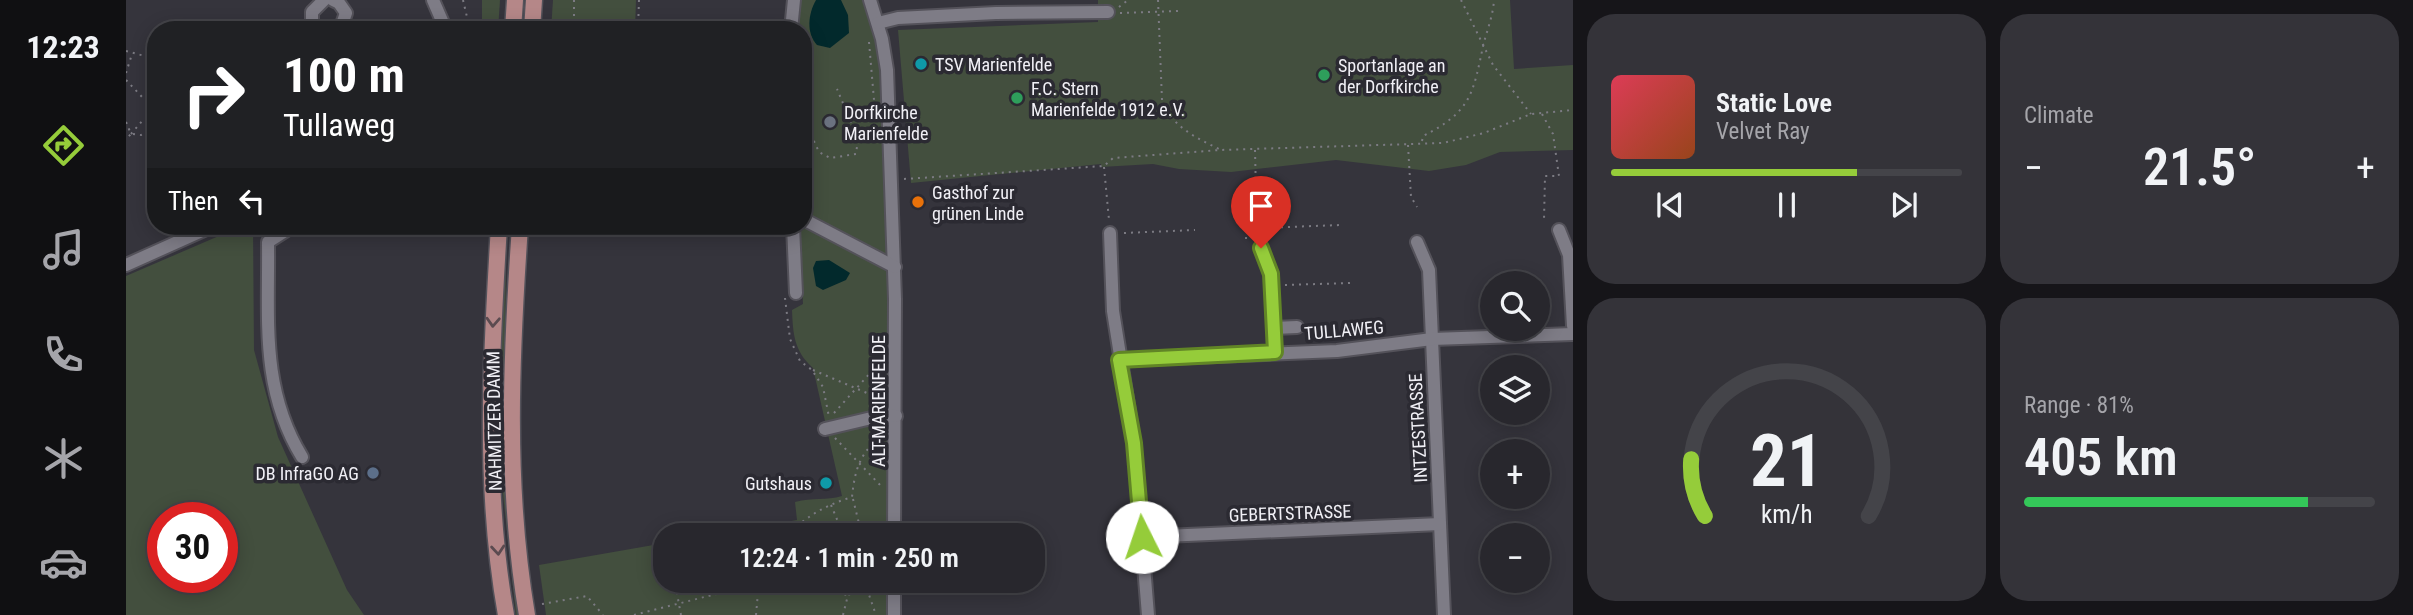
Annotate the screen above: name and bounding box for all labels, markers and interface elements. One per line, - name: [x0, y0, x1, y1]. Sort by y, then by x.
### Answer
- text: 12:23: [26, 28, 100, 66]
- text: 100 m: [283, 47, 405, 104]
- icon: right: [168, 49, 259, 140]
- place label: TSV Marienfelde: [935, 54, 1052, 75]
- place label: Sportanlage an der Dorfkirche: [1338, 55, 1445, 97]
- marker: TSV Marienfelde: [913, 56, 929, 72]
- marker: Sportanlage an der Dorfkirche: [1316, 67, 1332, 83]
- place label: F.C. Stern Marienfelde 1912 e.V.: [1031, 78, 1185, 120]
- text: Static Love: [1716, 88, 1832, 118]
- marker: F.C. Stern Marienfelde 1912 e.V.: [1009, 90, 1025, 106]
- place label: Dorfkirche Marienfelde: [844, 102, 928, 144]
- text: Climate: [2024, 102, 2094, 129]
- text: Tullaweg: [283, 106, 395, 144]
- marker: Dorfkirche Marienfelde: [822, 114, 838, 130]
- text: Velvet Ray: [1716, 118, 1810, 145]
- icon: directions: [39, 121, 88, 170]
- text: 21.5°: [2143, 137, 2256, 198]
- text: −: [2024, 146, 2043, 190]
- text: +: [2356, 146, 2375, 190]
- pin: [1231, 176, 1291, 248]
- icon: left: [233, 182, 271, 220]
- place label: Gasthof zur grünen Linde: [932, 182, 1024, 224]
- text: Then: [168, 186, 219, 216]
- icon: previous: [1651, 186, 1689, 224]
- icon: pause: [1768, 186, 1806, 224]
- icon: next: [1885, 186, 1923, 224]
- icon: arrive: [1242, 187, 1280, 225]
- marker: Gasthof zur grünen Linde: [910, 194, 926, 210]
- icon: music: [39, 225, 88, 274]
- map controls: [1480, 271, 1550, 593]
- button: search: [1480, 271, 1550, 341]
- street label: TULLAWEG: [1303, 316, 1385, 344]
- one-way arrow: [486, 317, 501, 328]
- icon: phone: [39, 330, 88, 379]
- street label: ALT-MARIENFELDE: [868, 335, 889, 467]
- street label: NAHMITZER DAMM: [482, 351, 506, 491]
- button: layers: [1480, 355, 1550, 425]
- street label: INTZESTRASSE: [1405, 373, 1431, 483]
- text: Range · 81%: [2024, 392, 2134, 419]
- text: 21: [1750, 418, 1823, 504]
- text: 405 km: [2024, 427, 2178, 488]
- icon: climate: [39, 434, 88, 483]
- button: +: [1480, 439, 1550, 509]
- place label: DB InfraGO AG: [256, 463, 359, 484]
- marker: DB InfraGO AG: [365, 465, 381, 481]
- place label: Gutshaus: [745, 473, 812, 494]
- marker: Gutshaus: [818, 475, 834, 491]
- text: km/h: [1761, 499, 1812, 528]
- position arrow: [1105, 500, 1179, 574]
- street label: GEBERTSTRASSE: [1228, 500, 1352, 526]
- speed limit sign: 30: [147, 502, 238, 593]
- button: −: [1480, 523, 1550, 593]
- icon: car: [39, 538, 88, 587]
- text: 12:24 · 1 min · 250 m: [739, 543, 959, 573]
- one-way arrow: [490, 544, 505, 555]

